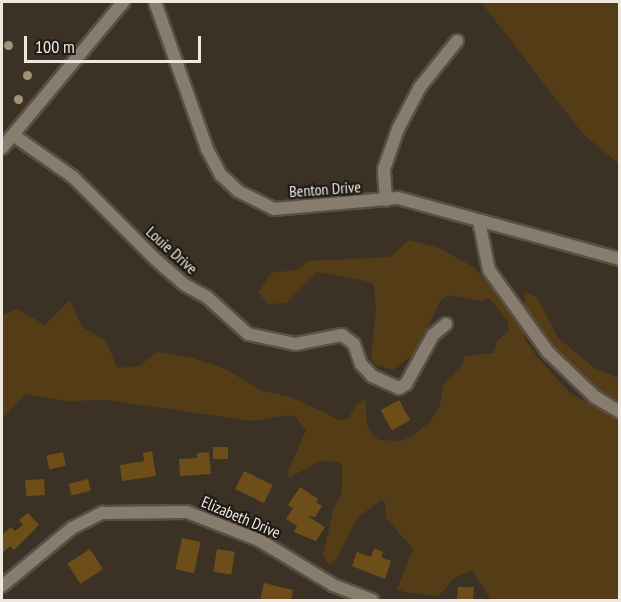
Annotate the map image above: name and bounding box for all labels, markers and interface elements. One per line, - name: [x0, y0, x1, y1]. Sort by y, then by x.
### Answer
- scale bar: [27, 24, 204, 62]
- text: 100 m: [35, 35, 75, 58]
- street label: Benton Drive: [288, 177, 362, 201]
- street label: Louie Drive: [142, 222, 202, 278]
- street label: Elizabeth Drive: [199, 492, 283, 542]

